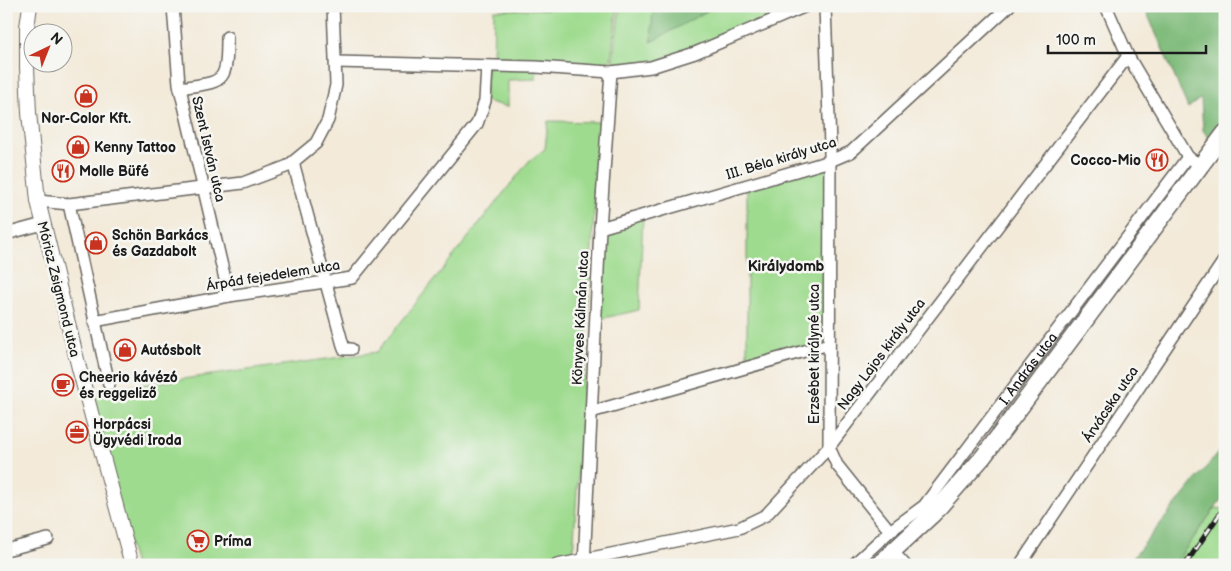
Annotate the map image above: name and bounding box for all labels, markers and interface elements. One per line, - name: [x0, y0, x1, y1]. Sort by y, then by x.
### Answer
- north arrow: [22, 22, 72, 72]
- scale bar: [1048, 22, 1206, 54]
- text: N: [47, 29, 66, 49]
- text: 100 m: [1056, 31, 1096, 50]
- shop icon: Nor-Color Kft.: [74, 84, 98, 108]
- street label: Szent István utca: [188, 95, 229, 204]
- place label: Nor-Color Kft.: [41, 110, 131, 127]
- street label: III. Béla király utca: [724, 134, 838, 183]
- shop icon: Kenny Tattoo: [66, 135, 90, 159]
- place label: Kenny Tattoo: [94, 139, 176, 156]
- restaurant icon: Cocco-Mio: [1145, 148, 1169, 172]
- place label: Cocco-Mio: [1071, 152, 1141, 169]
- restaurant icon: Molle Büfé: [51, 159, 75, 183]
- place label: Molle Büfé: [79, 163, 149, 180]
- street label: Móricz Zsigmond utca: [33, 219, 84, 359]
- place label: Schön Barkács és Gazdabolt: [112, 227, 209, 260]
- shop icon: Schön Barkács és Gazdabolt: [84, 231, 108, 255]
- street label: Könyves Kálmán utca: [568, 250, 593, 386]
- street label: Árpád fejedelem utca: [205, 256, 341, 294]
- district label: Királydomb: [748, 257, 825, 276]
- street label: Erzsébet királyné utca: [806, 284, 823, 424]
- street label: Nagy Lajos király utca: [834, 295, 929, 414]
- street label: I. András utca: [996, 329, 1061, 408]
- shop icon: Autósbolt: [113, 338, 137, 362]
- place label: Autósbolt: [140, 342, 201, 359]
- street label: Árvácska utca: [1078, 362, 1142, 445]
- place label: Cheerio kávézó és reggeliző: [79, 369, 178, 402]
- cafe icon: Cheerio kávézó és reggeliző: [51, 373, 75, 397]
- place label: Horpácsi Ügyvédi Iroda: [93, 416, 182, 449]
- office icon: Horpácsi Ügyvédi Iroda: [65, 420, 89, 444]
- supermarket icon: Príma: [186, 529, 210, 553]
- place label: Príma: [214, 533, 252, 550]

